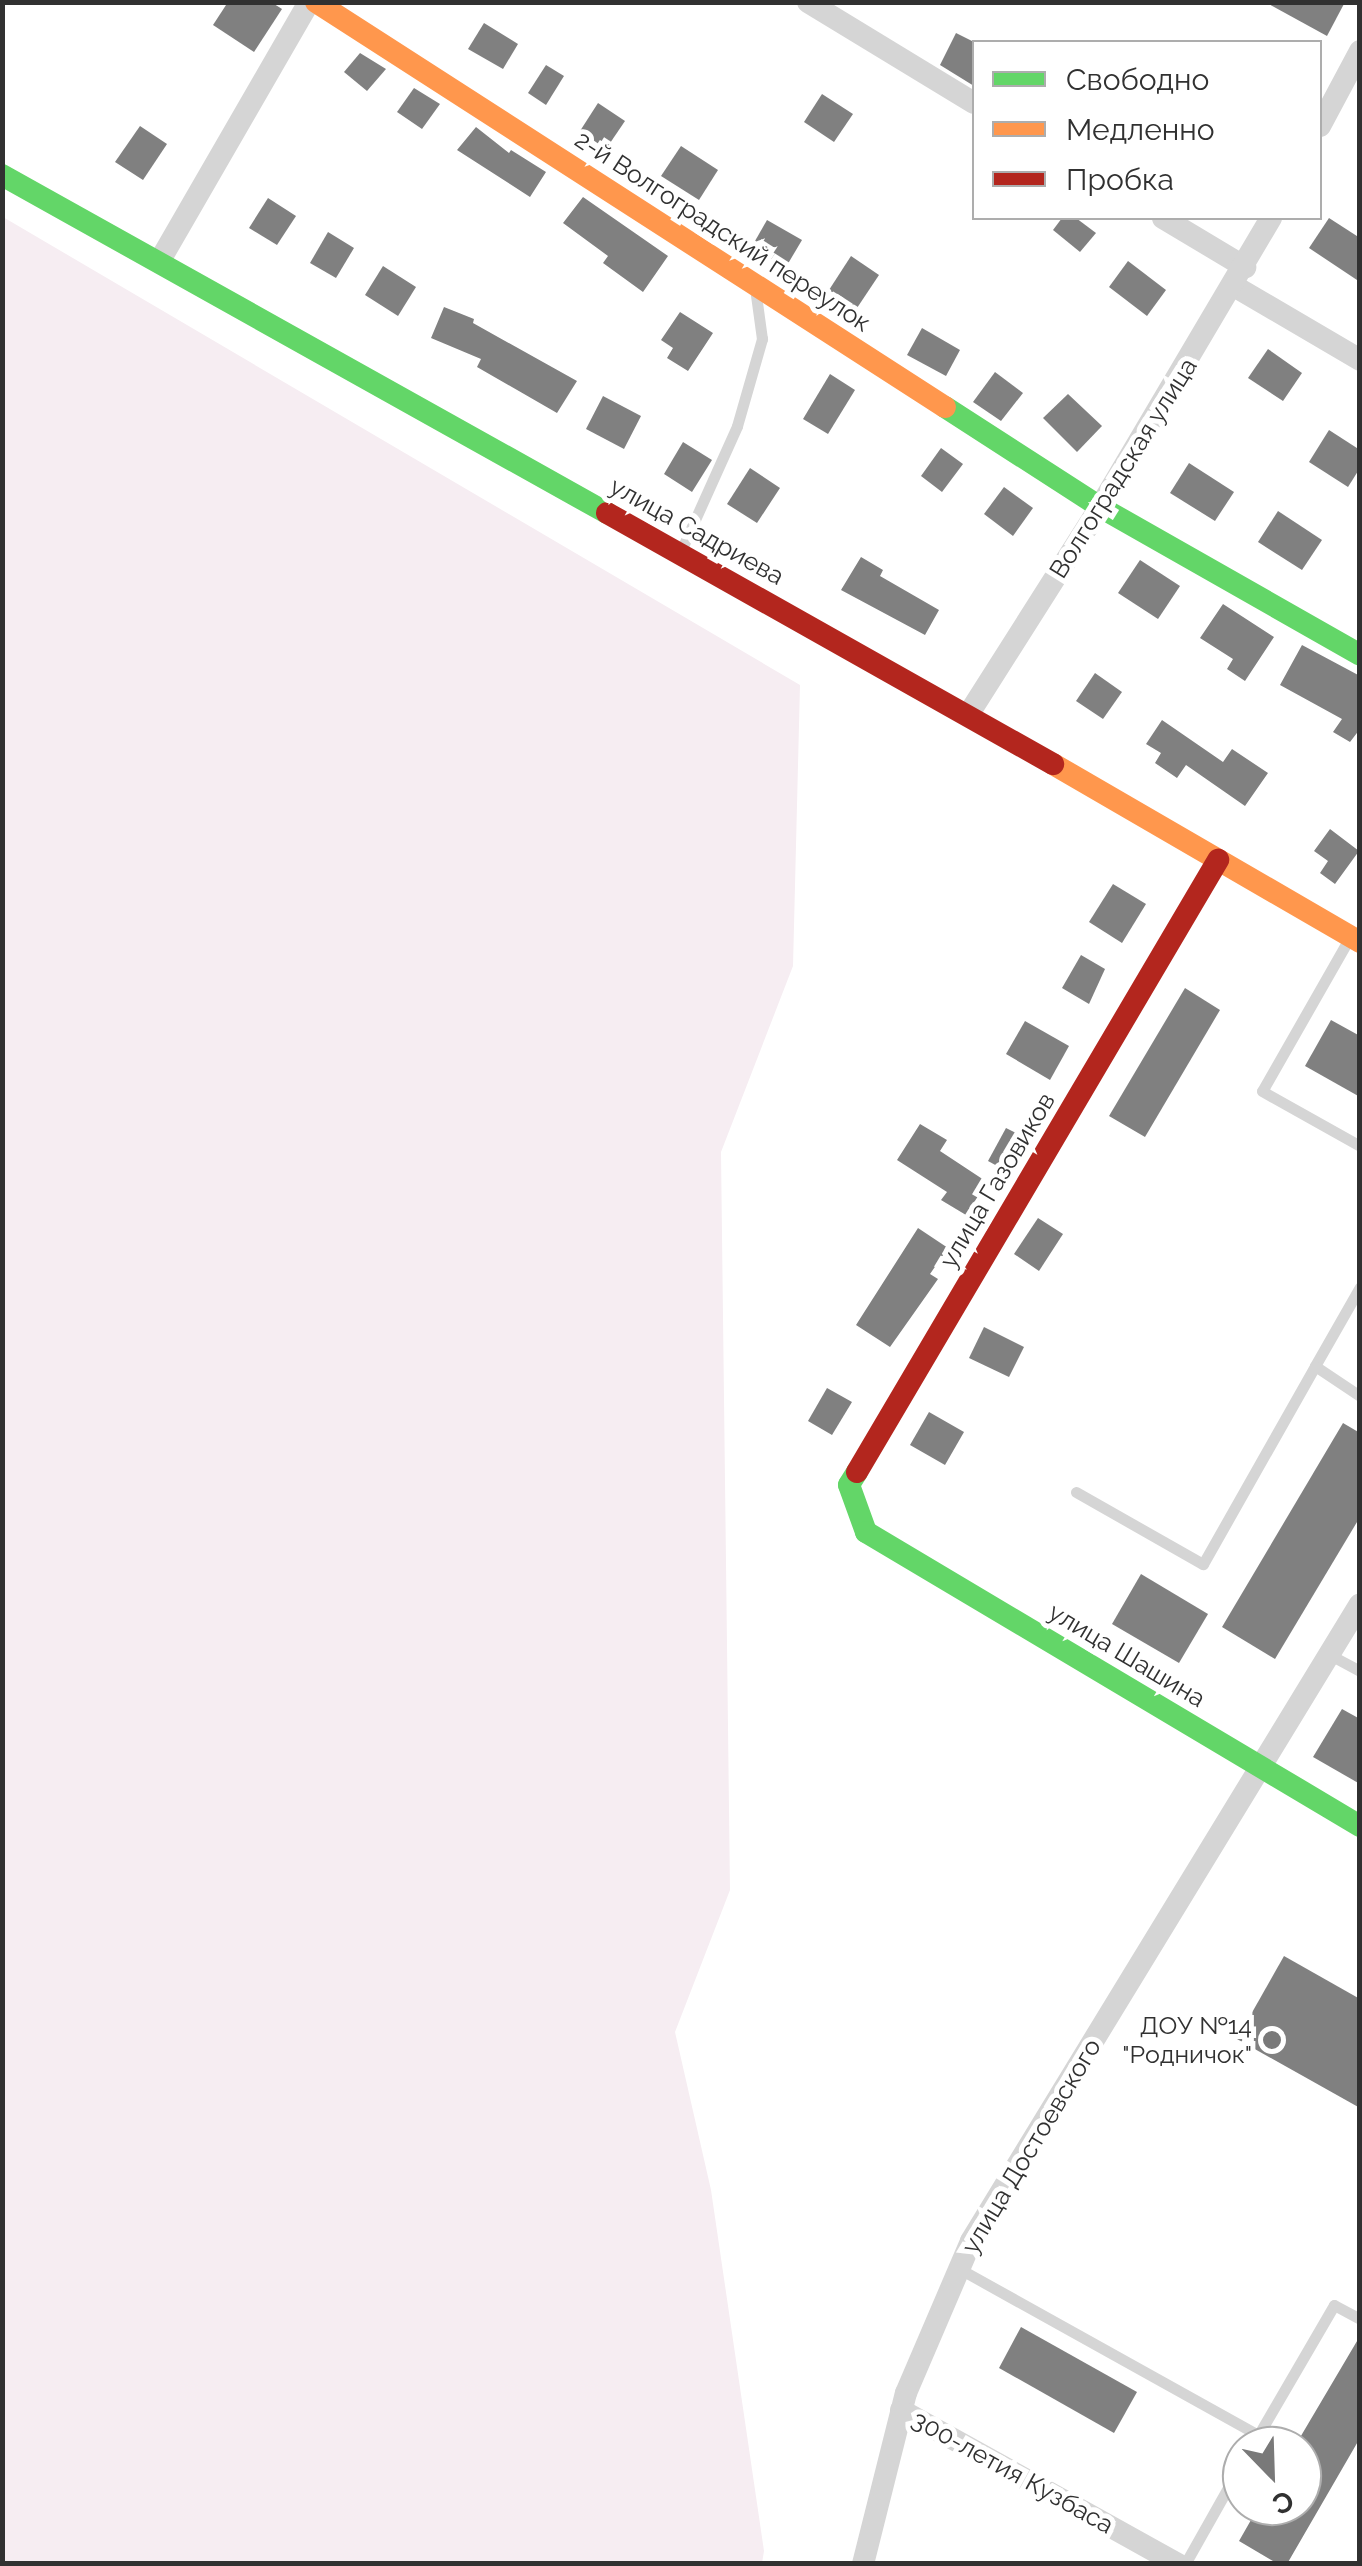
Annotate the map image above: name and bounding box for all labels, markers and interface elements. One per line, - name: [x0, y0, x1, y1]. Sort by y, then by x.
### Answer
- legend: [972, 40, 1322, 220]
- text: Свободно: [1066, 62, 1209, 97]
- text: Медленно: [1066, 112, 1215, 147]
- street label: 2-й Волгоградский переулок: [570, 124, 876, 338]
- text: Пробка: [1066, 162, 1174, 197]
- street label: Волгоградская улица: [1043, 352, 1203, 584]
- street label: улица Садриева: [605, 471, 789, 591]
- street label: улица Газовиков: [933, 1087, 1061, 1273]
- street label: улица Шашина: [1043, 1596, 1211, 1714]
- place label: ДОУ №14 "Родничок": [1122, 2011, 1252, 2070]
- marker: ДОУ №14 "Родничок": [1261, 2029, 1283, 2051]
- street label: улица Достоевского: [955, 2033, 1107, 2259]
- street label: 300-летия Кузбаса: [907, 2404, 1119, 2540]
- north arrow: [1222, 2426, 1322, 2526]
- text: С: [1268, 2483, 1298, 2521]

